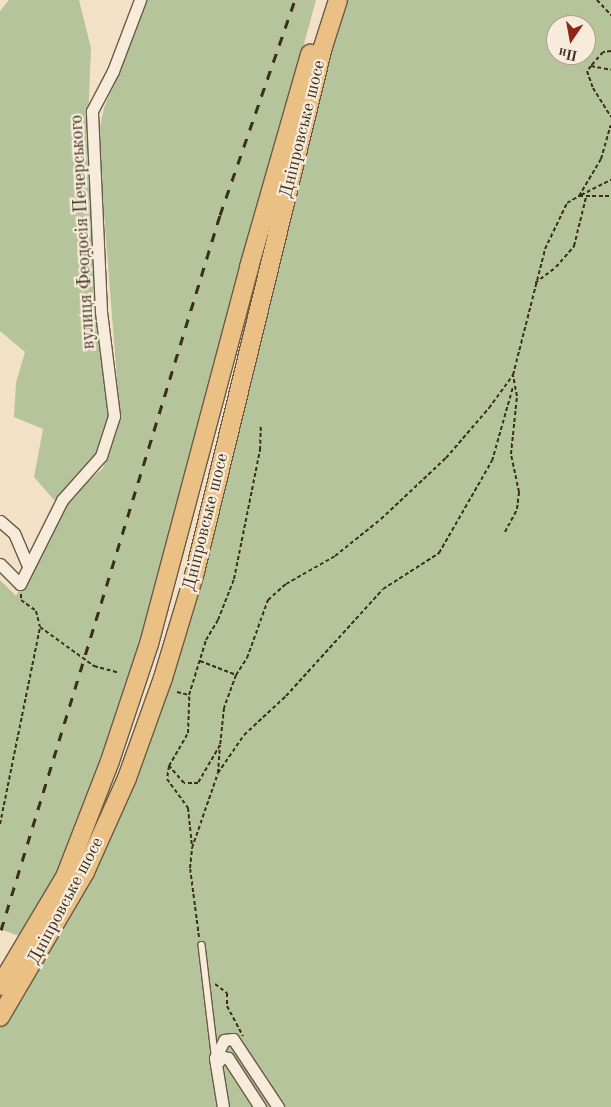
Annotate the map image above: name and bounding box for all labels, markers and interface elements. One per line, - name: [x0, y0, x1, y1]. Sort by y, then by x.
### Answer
- north arrow: [546, 15, 596, 65]
- text: Пн: [557, 45, 579, 63]
- street label: Дніпровське шосе: [275, 58, 331, 200]
- street label: вулиця Феодосія Печерського: [66, 114, 100, 350]
- street label: Дніпровське шосе: [178, 451, 234, 593]
- street label: Дніпровське шосе: [23, 834, 109, 968]

